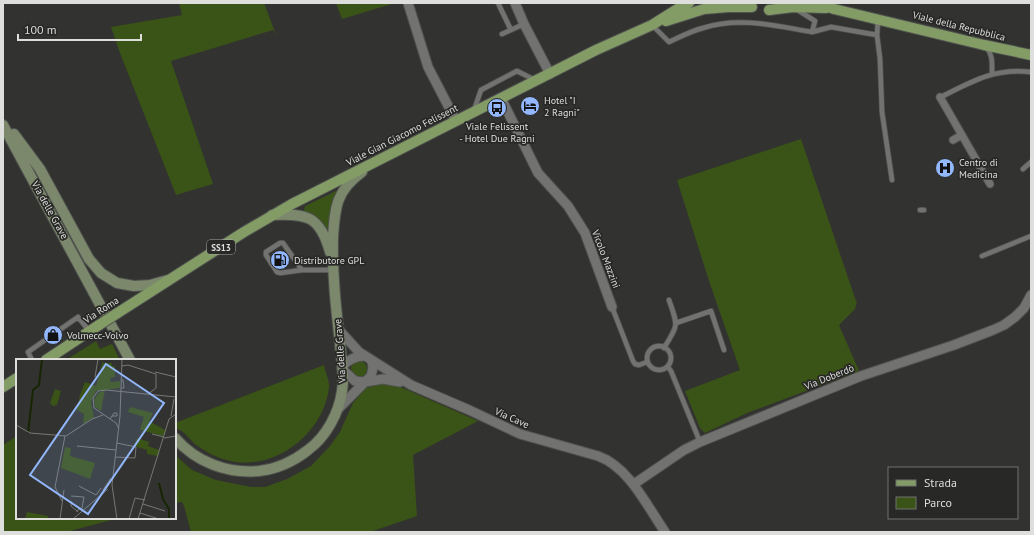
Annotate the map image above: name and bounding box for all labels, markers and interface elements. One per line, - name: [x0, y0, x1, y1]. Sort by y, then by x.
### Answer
- street label: Viale della Repubblica: [910, 8, 1007, 44]
- scale bar: [18, 16, 141, 42]
- text: 100 m: [24, 22, 57, 37]
- place label: Hotel "I 2 Ragni": [544, 94, 580, 119]
- hotel icon: Hotel "I 2 Ragni": [519, 95, 541, 117]
- bus stop icon: Viale Felissent - Hotel Due Ragni: [486, 97, 508, 119]
- street label: Viale Gian Giacomo Felissent: [343, 101, 461, 169]
- place label: Viale Felissent - Hotel Due Ragni: [459, 120, 535, 145]
- place label: Centro di Medicina: [959, 156, 998, 181]
- hospital icon: Centro di Medicina: [934, 157, 956, 179]
- street label: Via delle Grave: [28, 178, 71, 241]
- street label: Vicolo Mazzini: [589, 227, 623, 290]
- road number: SS13: [207, 240, 235, 254]
- fuel station icon: Distributore GPL: [269, 249, 291, 271]
- place label: Distributore GPL: [294, 254, 364, 267]
- street label: Via Roma: [80, 294, 121, 327]
- street label: Via delle Grave: [331, 318, 349, 385]
- shop icon: Volmecc-Volvo: [42, 324, 64, 346]
- place label: Volmecc-Volvo: [66, 329, 129, 342]
- inset map: [16, 359, 176, 519]
- street label: Via Doberdò: [801, 361, 856, 393]
- street label: Via Cave: [492, 404, 531, 431]
- legend: [888, 467, 1018, 519]
- text: Strada: [924, 475, 957, 490]
- text: Parco: [924, 495, 952, 510]

